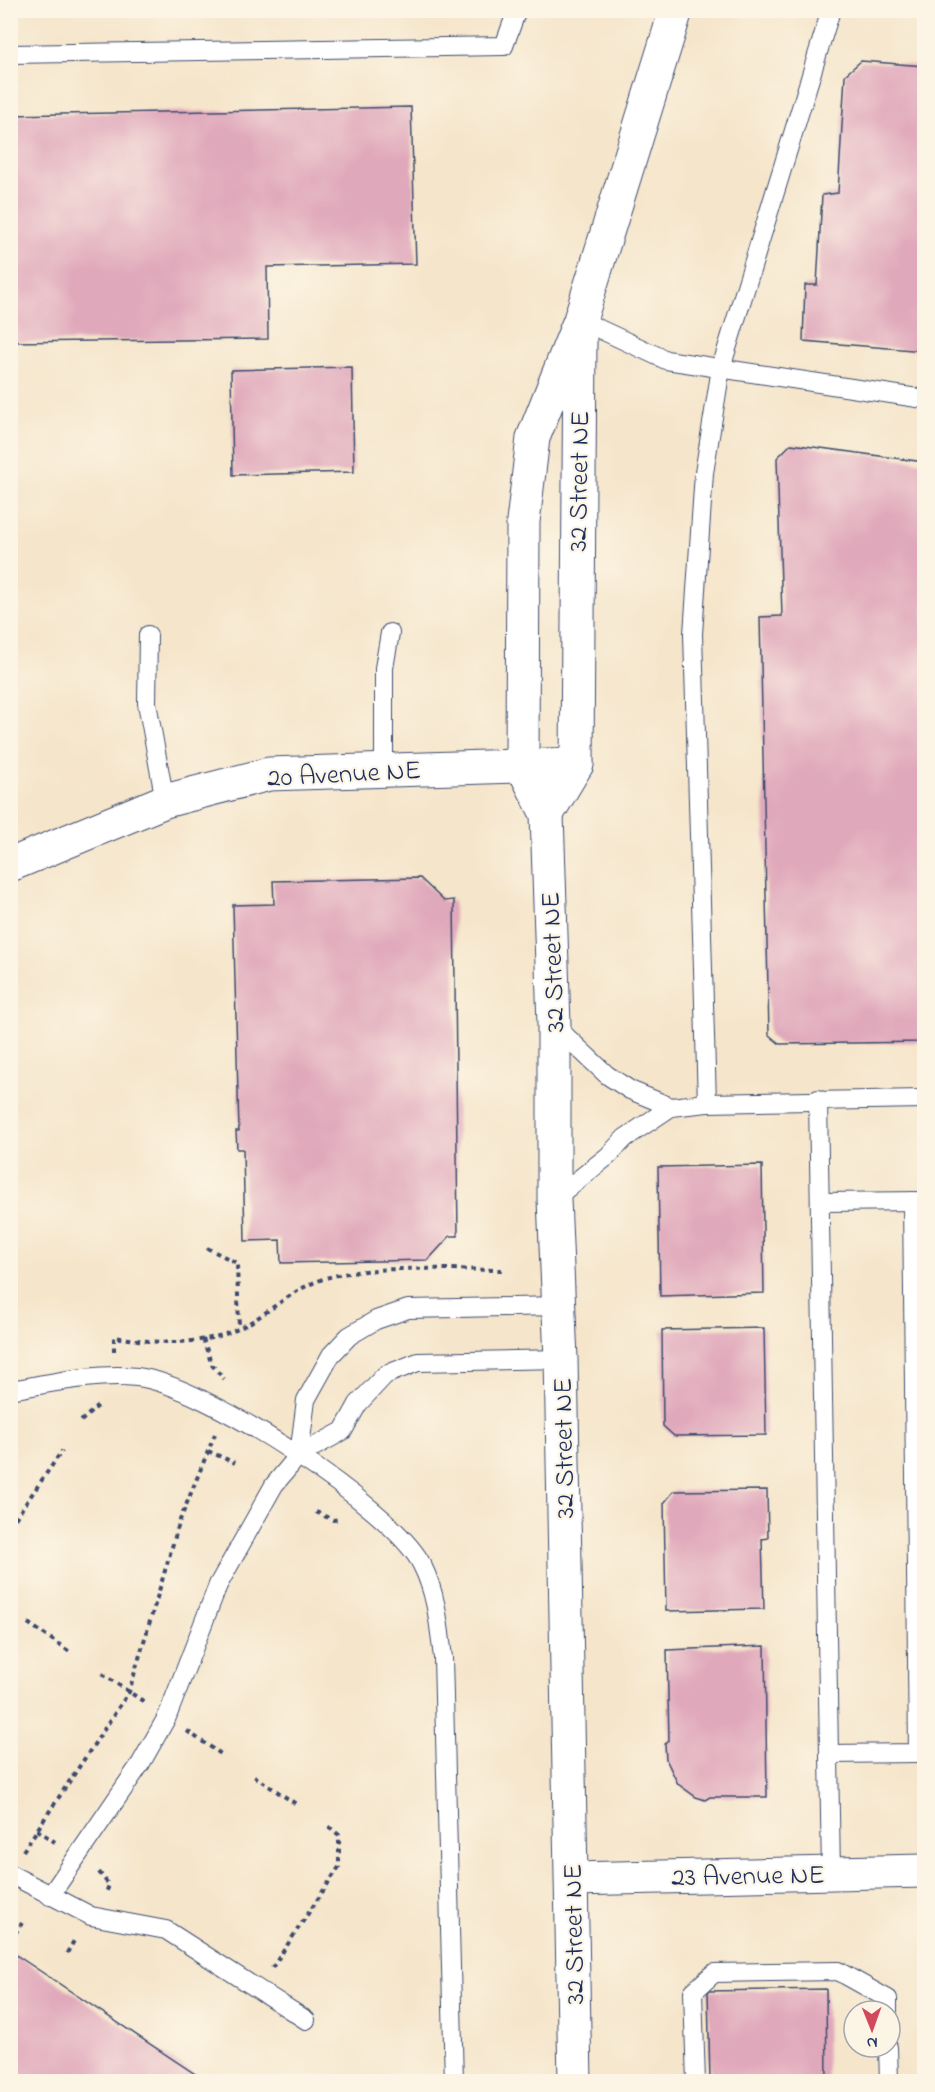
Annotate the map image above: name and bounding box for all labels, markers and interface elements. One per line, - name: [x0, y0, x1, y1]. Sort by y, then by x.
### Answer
- street label: 32 Street NE: [560, 410, 601, 552]
- street label: 20 Avenue NE: [266, 752, 422, 799]
- street label: 32 Street NE: [533, 891, 576, 1033]
- street label: 32 Street NE: [545, 1377, 586, 1519]
- street label: 23 Avenue NE: [671, 1857, 825, 1898]
- street label: 32 Street NE: [555, 1863, 596, 2005]
- north arrow: [842, 1999, 902, 2059]
- text: N: [866, 2030, 878, 2054]

